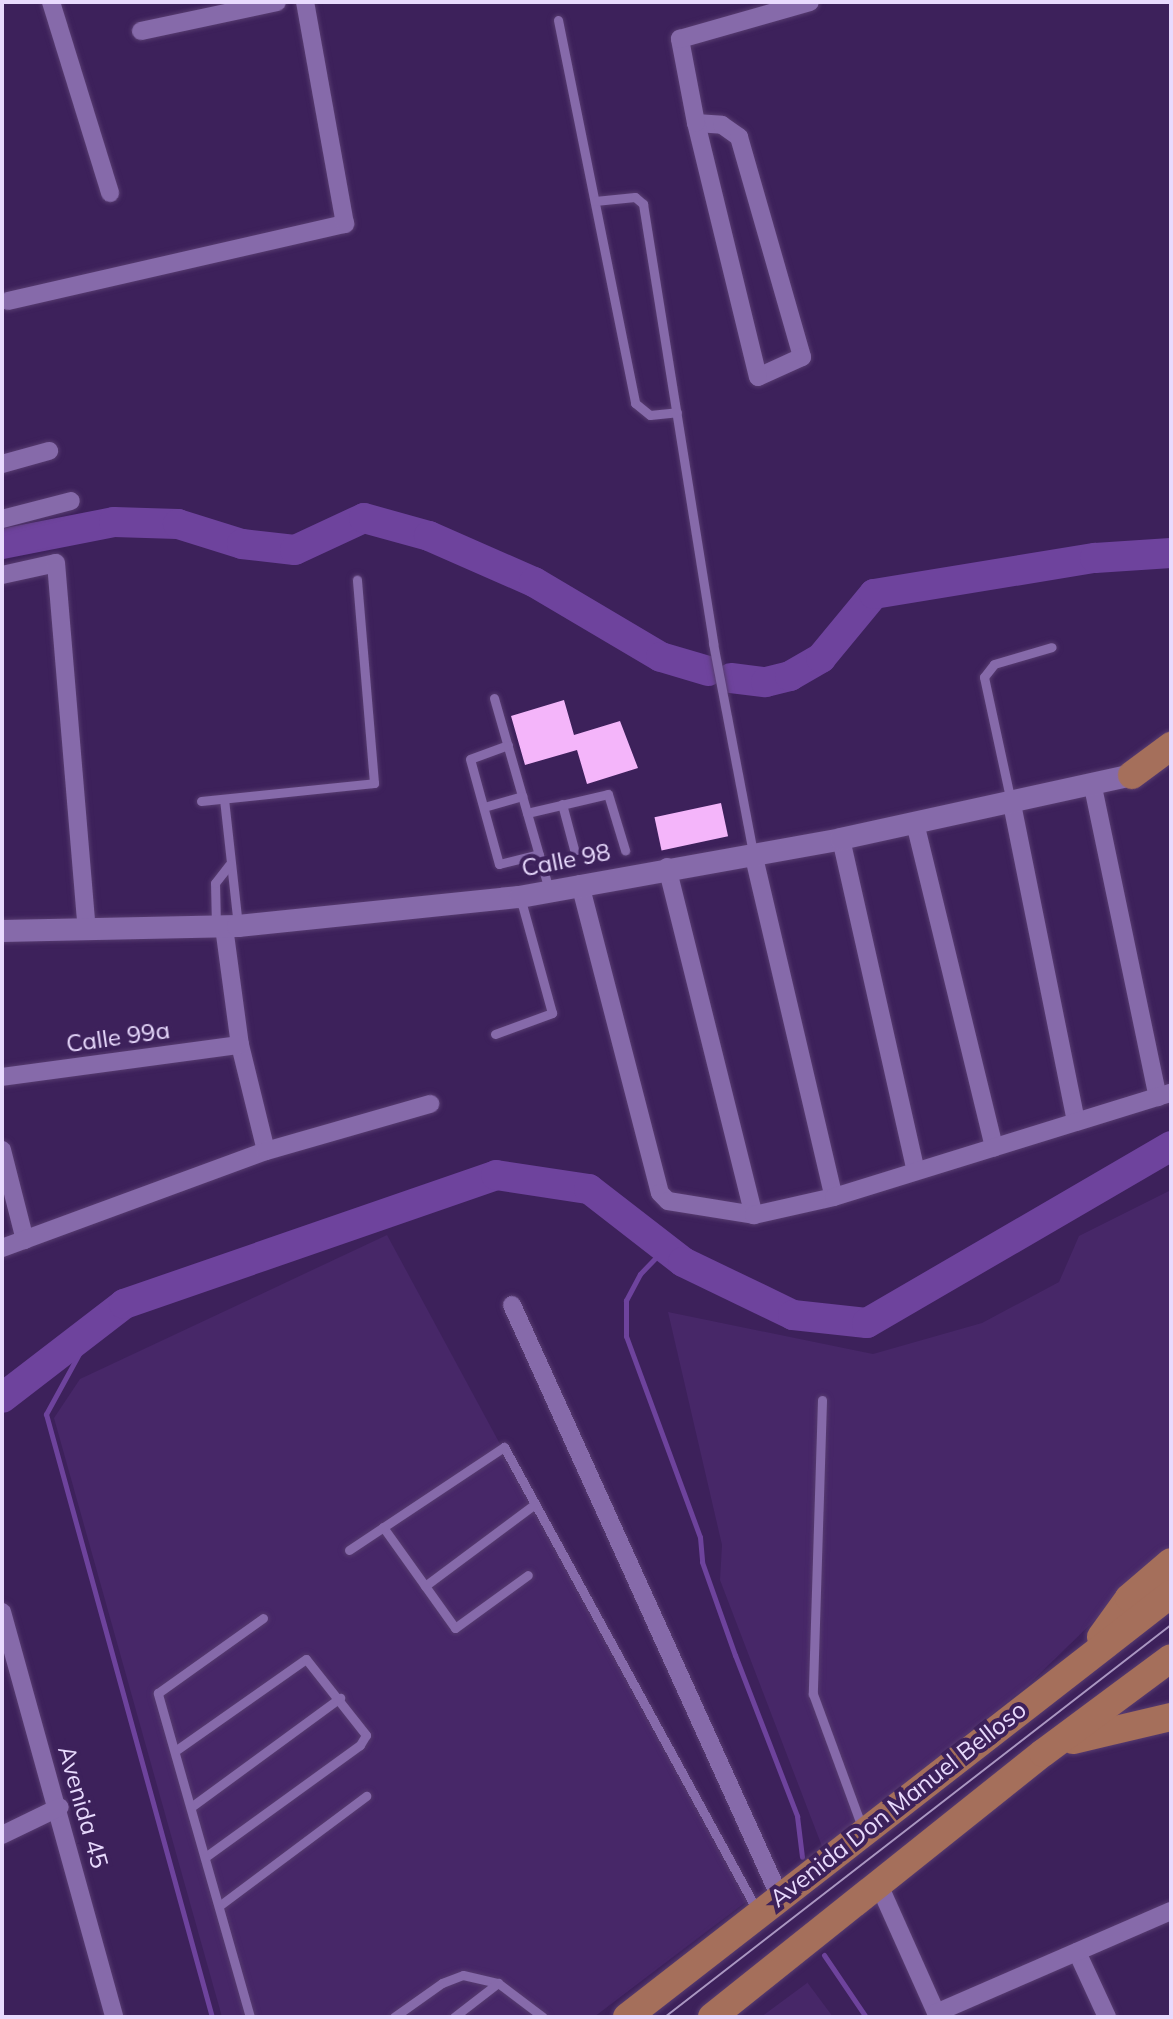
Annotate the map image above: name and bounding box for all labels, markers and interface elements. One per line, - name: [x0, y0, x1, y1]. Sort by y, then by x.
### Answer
- street label: Calle 98: [519, 837, 613, 883]
- street label: Calle 99a: [64, 1015, 172, 1059]
- street label: Avenida Don Manuel Belloso: [764, 1695, 1032, 1913]
- street label: Avenida 45: [52, 1742, 114, 1872]

